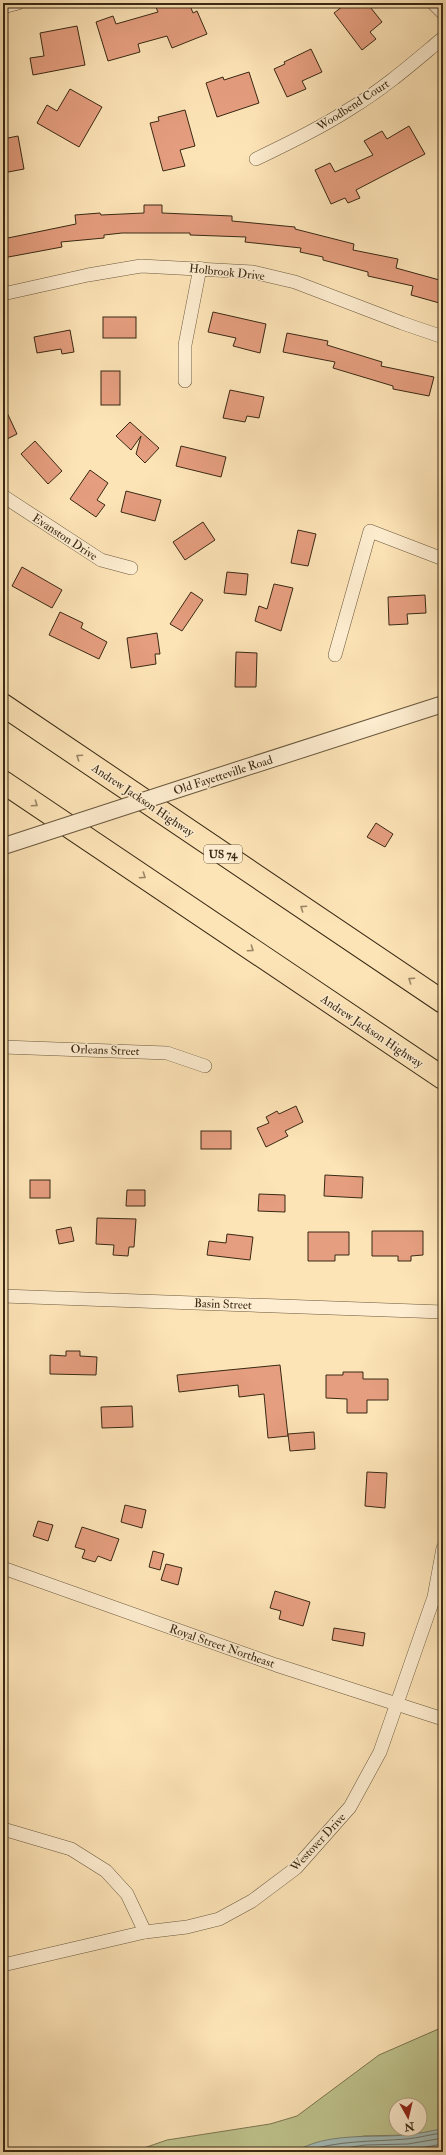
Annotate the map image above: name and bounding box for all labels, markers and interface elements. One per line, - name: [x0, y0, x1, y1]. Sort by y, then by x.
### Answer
- street label: Woodbend Court: [313, 76, 392, 135]
- street label: Holbrook Drive: [188, 261, 266, 284]
- street label: Evanston Drive: [29, 511, 100, 564]
- street label: Old Fayetteville Road: [172, 752, 275, 799]
- one-way arrow: [76, 754, 83, 762]
- street label: Andrew Jackson Highway: [88, 760, 197, 841]
- one-way arrow: [31, 799, 38, 806]
- road number: US 74: [204, 845, 242, 863]
- one-way arrow: [139, 871, 146, 879]
- one-way arrow: [300, 905, 307, 913]
- one-way arrow: [247, 944, 254, 952]
- one-way arrow: [408, 978, 415, 985]
- street label: Andrew Jackson Highway: [317, 991, 426, 1072]
- street label: Orleans Street: [70, 1042, 140, 1059]
- street label: Basin Street: [194, 1296, 252, 1313]
- street label: Royal Street Northeast: [167, 1621, 277, 1672]
- street label: Westover Drive: [287, 1810, 349, 1875]
- north arrow: [388, 2097, 428, 2137]
- text: N: [402, 2119, 416, 2134]

